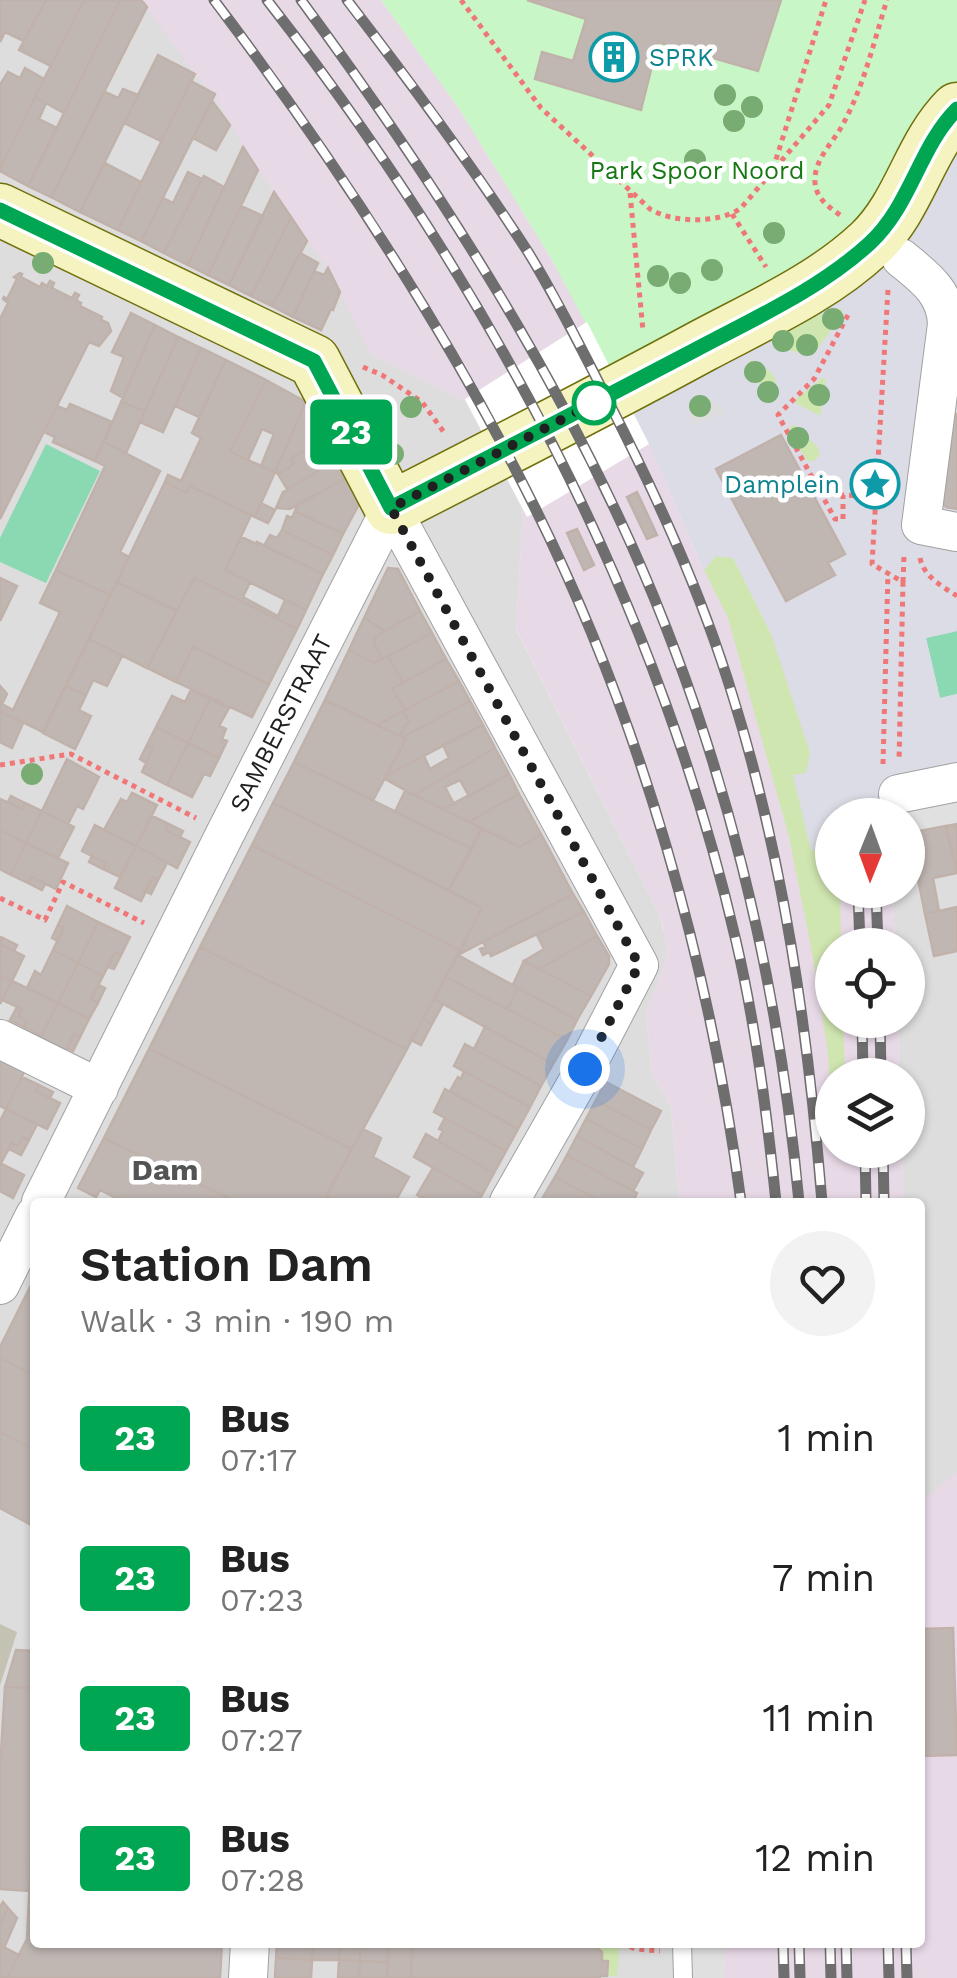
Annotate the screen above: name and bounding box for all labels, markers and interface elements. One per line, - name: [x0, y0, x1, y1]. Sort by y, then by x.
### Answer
- building icon: SPRK: [588, 31, 640, 83]
- place label: SPRK: [649, 43, 713, 72]
- park label: Park Spoor Noord: [589, 156, 805, 185]
- unlabelled marker: [573, 382, 615, 424]
- line badge: 23: [306, 400, 396, 464]
- text: 23: [330, 411, 372, 453]
- place icon: Damplein: [849, 458, 901, 510]
- place label: Damplein: [724, 470, 840, 499]
- street label: SAMBERSTRAAT: [224, 629, 338, 817]
- north arrow: [815, 798, 925, 908]
- map controls: [815, 798, 925, 1168]
- button: locate: [815, 928, 925, 1038]
- your location: [560, 1044, 610, 1094]
- button: layers: [815, 1058, 925, 1168]
- district label: Dam: [132, 1152, 198, 1187]
- button: heart: [770, 1231, 875, 1336]
- text: Station Dam: [80, 1236, 373, 1293]
- text: Walk · 3 min · 190 m: [80, 1302, 394, 1340]
- text: Bus: [220, 1397, 290, 1441]
- text: 1 min: [777, 1416, 875, 1460]
- text: 23: [114, 1417, 156, 1459]
- text: 07:17: [220, 1441, 297, 1479]
- text: Bus: [220, 1537, 290, 1581]
- text: 7 min: [772, 1556, 875, 1600]
- text: 23: [114, 1557, 156, 1599]
- text: 07:23: [220, 1581, 304, 1619]
- text: Bus: [220, 1677, 290, 1721]
- text: 11 min: [763, 1696, 875, 1740]
- text: 23: [114, 1697, 156, 1739]
- text: 07:27: [220, 1721, 303, 1759]
- text: Bus: [220, 1817, 290, 1861]
- text: 12 min: [755, 1836, 875, 1880]
- text: 23: [114, 1837, 156, 1879]
- text: 07:28: [220, 1861, 305, 1899]

